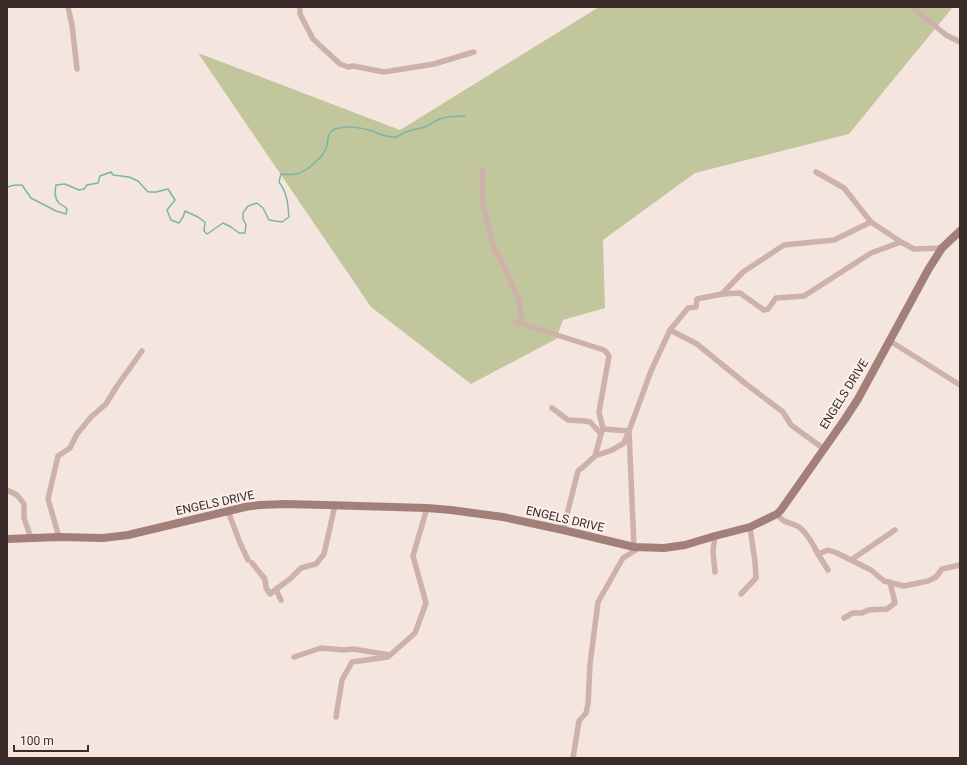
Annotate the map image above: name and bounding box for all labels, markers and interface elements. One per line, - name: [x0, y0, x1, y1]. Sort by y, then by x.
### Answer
- street label: ENGELS DRIVE: [817, 356, 871, 432]
- street label: ENGELS DRIVE: [174, 488, 256, 518]
- street label: ENGELS DRIVE: [524, 503, 606, 535]
- scale bar: [14, 727, 88, 753]
- text: 100 m: [20, 734, 54, 748]

